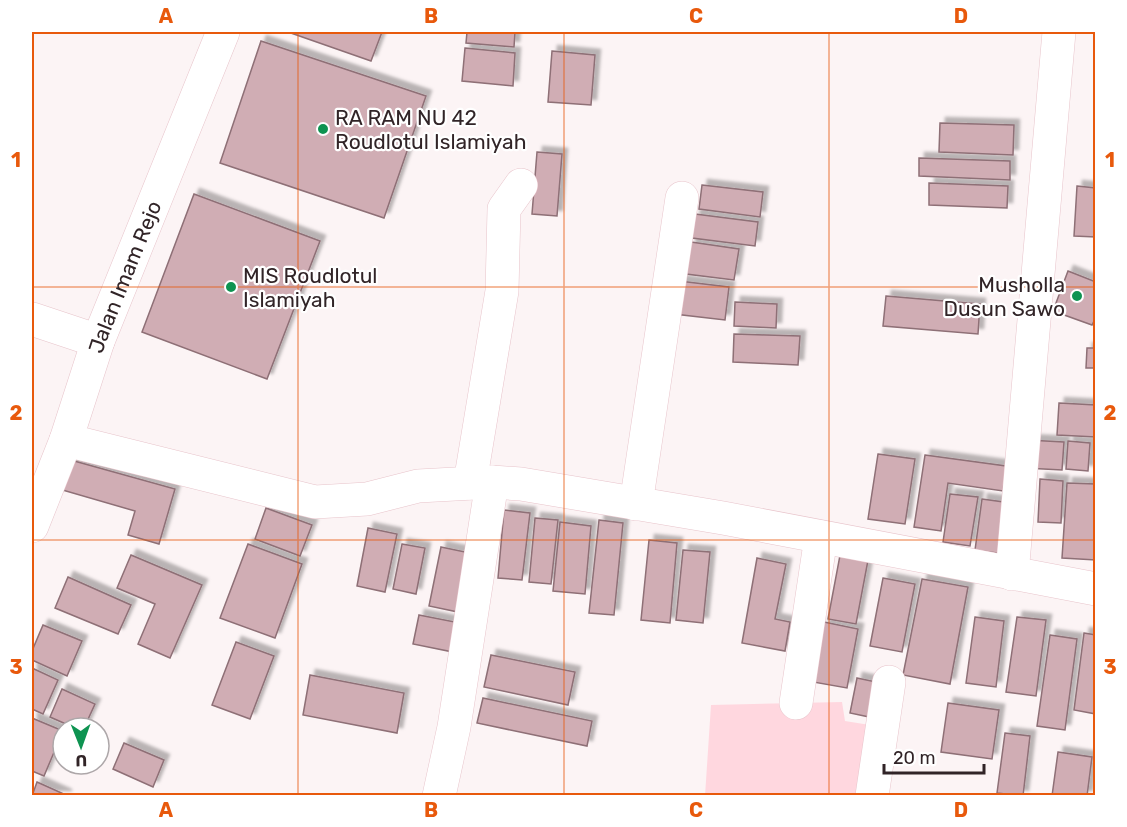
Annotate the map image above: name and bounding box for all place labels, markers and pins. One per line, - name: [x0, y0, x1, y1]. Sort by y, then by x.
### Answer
- place label: RA RAM NU 42 Roudlotul Islamiyah: [335, 105, 526, 154]
- marker: RA RAM NU 42 Roudlotul Islamiyah: [316, 122, 330, 136]
- place label: MIS Roudlotul Islamiyah: [243, 263, 377, 312]
- place label: Musholla Dusun Sawo: [943, 272, 1065, 321]
- marker: MIS Roudlotul Islamiyah: [224, 280, 238, 294]
- marker: Musholla Dusun Sawo: [1070, 289, 1084, 303]

